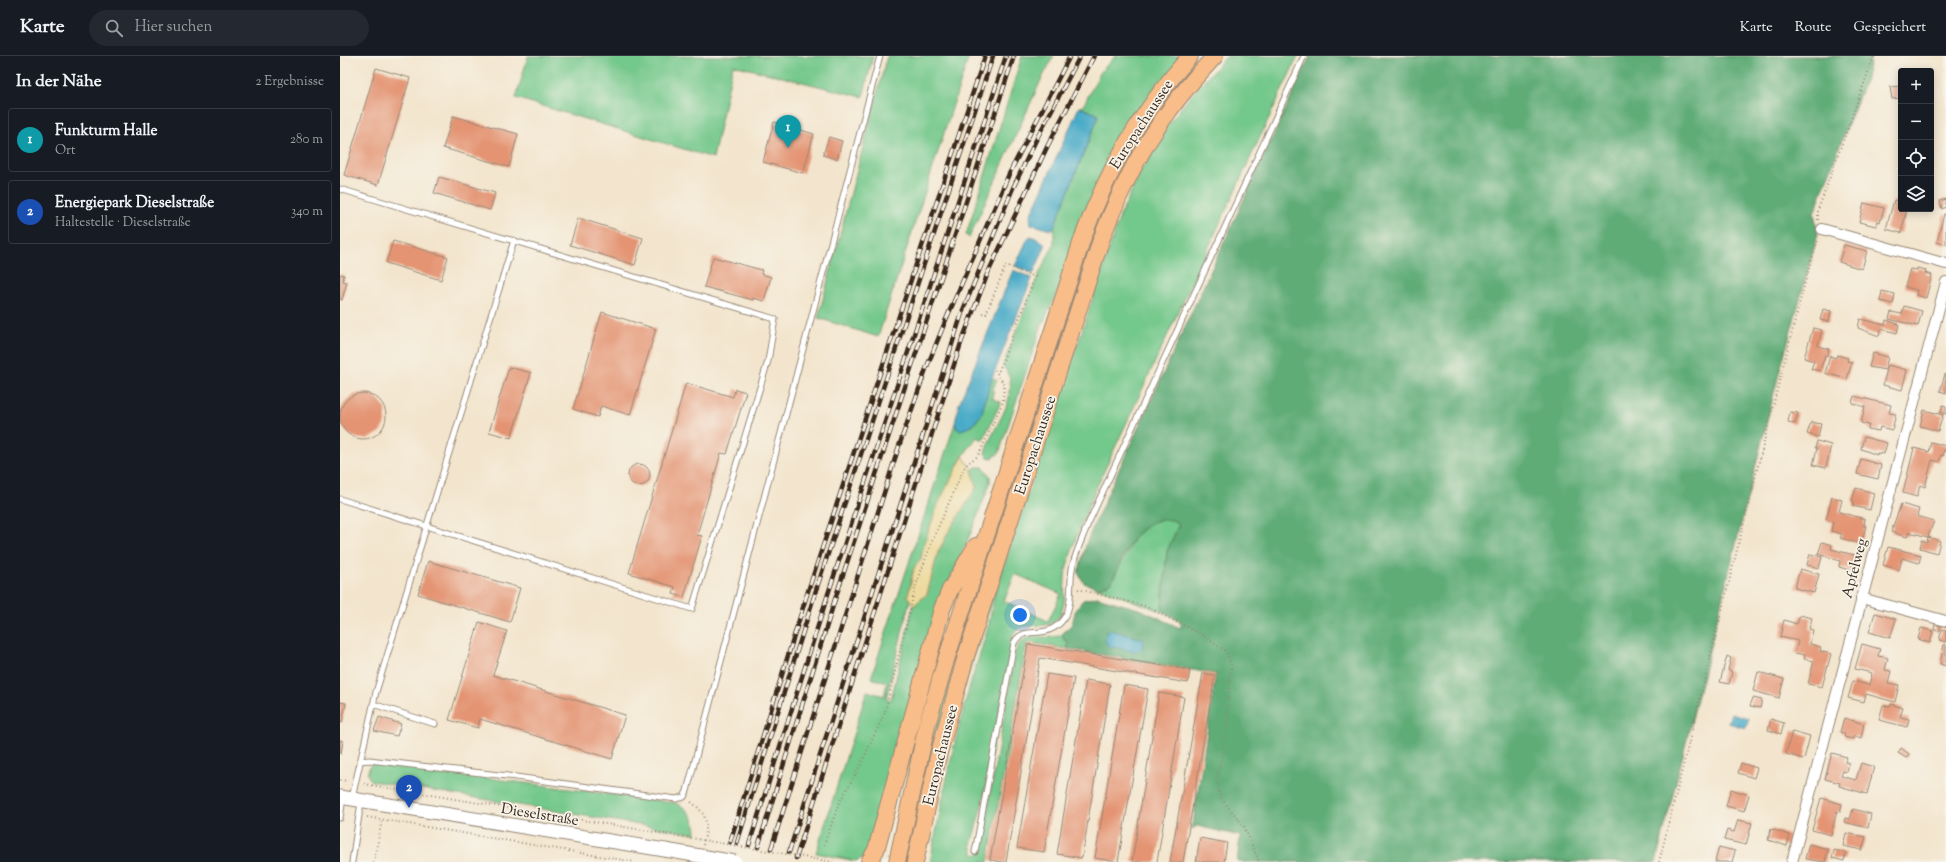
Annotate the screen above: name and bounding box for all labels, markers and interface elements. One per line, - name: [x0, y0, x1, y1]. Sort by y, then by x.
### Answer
- search box: [89, 10, 369, 46]
- text: Karte: [20, 14, 65, 41]
- icon: search: [103, 17, 125, 39]
- text: Hier suchen: [135, 17, 212, 38]
- text: Karte: [1740, 18, 1773, 38]
- text: Route: [1795, 18, 1831, 38]
- text: Gespeichert: [1853, 18, 1926, 38]
- map controls: [1898, 68, 1934, 212]
- button: +: [1898, 68, 1934, 104]
- text: In der Nähe: [16, 70, 102, 94]
- text: 2 Ergebnisse: [255, 73, 324, 91]
- street label: Europachaussee: [1105, 76, 1179, 174]
- button: −: [1898, 104, 1934, 140]
- pin: 1: [775, 115, 801, 148]
- text: Funkturm Halle: [55, 121, 158, 142]
- text: 1: [28, 131, 32, 149]
- text: 280 m: [290, 131, 323, 149]
- button: locate: [1898, 140, 1934, 176]
- text: Ort: [55, 142, 75, 160]
- button: layers: [1898, 176, 1934, 212]
- text: Energiepark Dieselstraße: [55, 193, 214, 214]
- text: 2: [27, 203, 33, 221]
- text: 340 m: [291, 203, 323, 221]
- text: Haltestelle · Dieselstraße: [55, 214, 191, 232]
- street label: Europachaussee: [1011, 393, 1062, 498]
- street label: Apfelweg: [1837, 536, 1874, 601]
- your location: [1010, 605, 1030, 625]
- street label: Europachaussee: [919, 703, 964, 808]
- pin: 2: [396, 775, 422, 808]
- street label: Dieselstraße: [499, 799, 580, 832]

